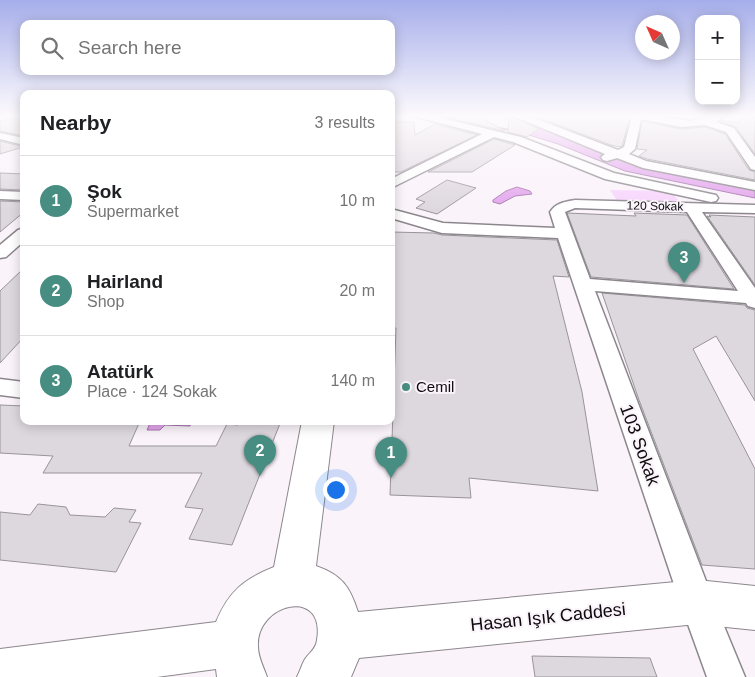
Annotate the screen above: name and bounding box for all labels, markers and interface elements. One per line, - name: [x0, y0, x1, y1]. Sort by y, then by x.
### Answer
- north arrow: [635, 15, 680, 60]
- map controls: [695, 15, 740, 105]
- button: +: [695, 15, 740, 60]
- search box: [20, 20, 395, 75]
- icon: search: [38, 34, 66, 62]
- text: Search here: [78, 37, 182, 58]
- button: −: [695, 60, 740, 105]
- text: Nearby: [40, 111, 111, 134]
- text: 3 results: [315, 114, 375, 131]
- text: Şok: [87, 181, 122, 202]
- text: 1: [52, 192, 60, 209]
- text: 10 m: [339, 192, 375, 209]
- street label: 120 Sokak: [627, 199, 684, 214]
- text: Supermarket: [87, 203, 179, 220]
- pin: 3: [668, 242, 700, 283]
- text: Hairland: [87, 271, 163, 292]
- text: 2: [52, 282, 60, 299]
- text: 20 m: [339, 282, 375, 299]
- text: Shop: [87, 293, 124, 310]
- text: Atatürk: [87, 361, 154, 382]
- text: 3: [52, 372, 60, 389]
- text: 140 m: [331, 372, 375, 389]
- place label: Cemil: [416, 378, 454, 395]
- marker: Cemil: [400, 381, 412, 393]
- text: Place · 124 Sokak: [87, 383, 217, 400]
- street label: 103 Sokak: [616, 402, 664, 489]
- pin: 2: [244, 435, 276, 476]
- pin: 1: [375, 437, 407, 478]
- your location: [323, 477, 349, 503]
- street label: Hasan Işık Caddesi: [469, 599, 627, 635]

